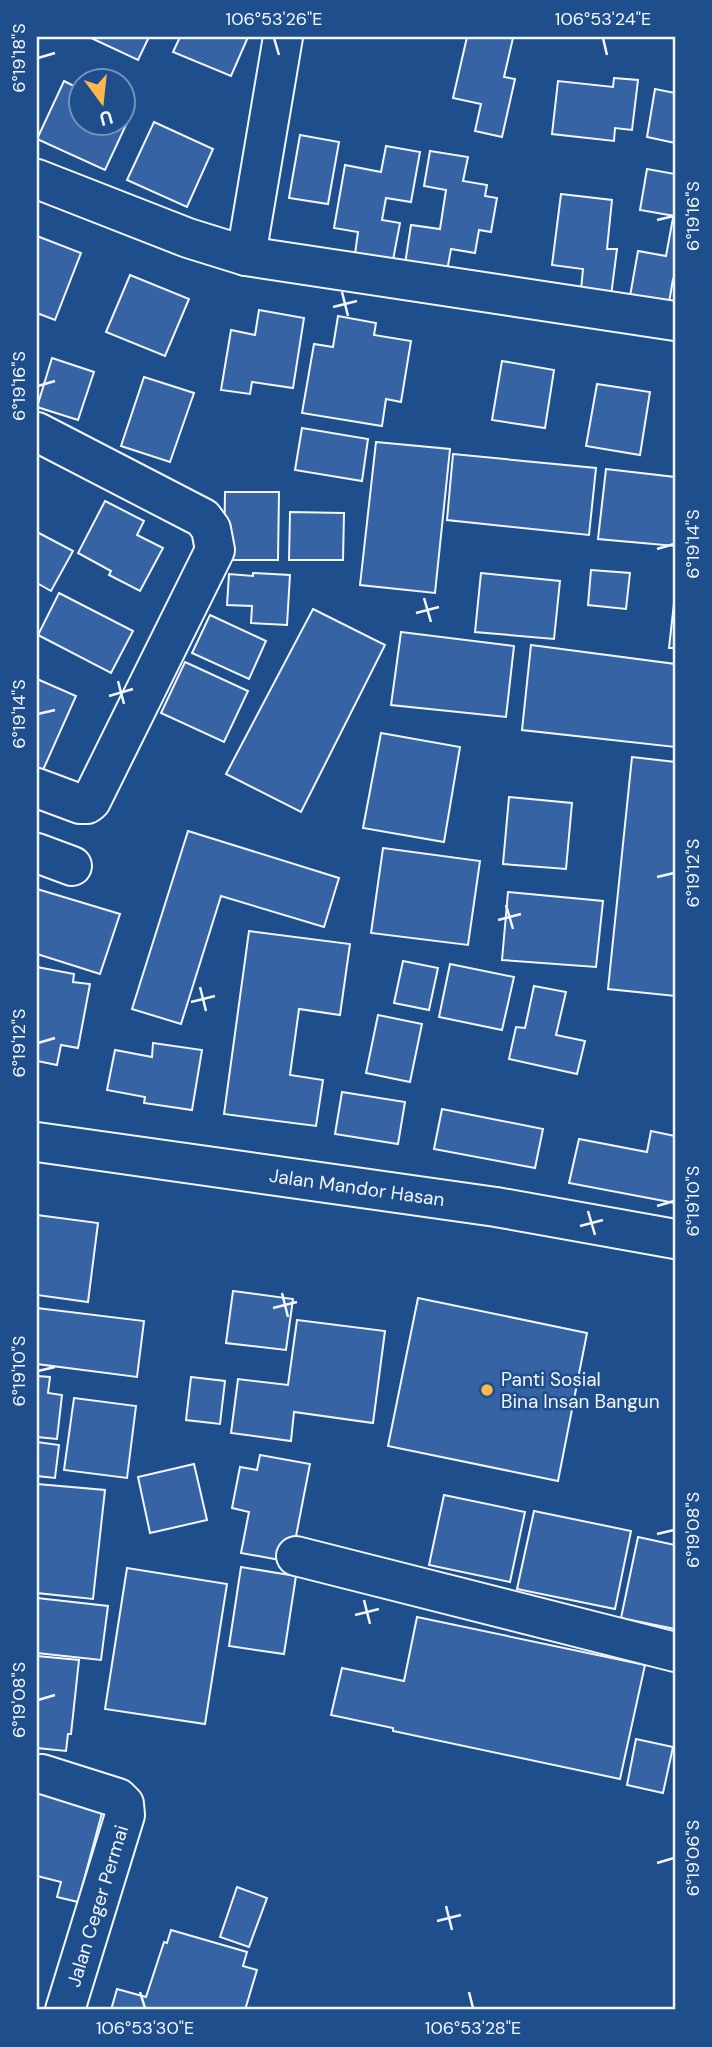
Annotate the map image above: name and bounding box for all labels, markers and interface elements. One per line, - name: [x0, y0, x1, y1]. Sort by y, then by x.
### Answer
- text: 106°53'26"E: [226, 7, 322, 31]
- text: 106°53'24"E: [555, 7, 651, 31]
- text: 6°19'18"S: [7, 23, 31, 93]
- north arrow: [66, 66, 136, 136]
- text: U: [97, 104, 116, 132]
- text: 6°19'16"S: [681, 181, 705, 251]
- text: 6°19'16"S: [7, 351, 31, 421]
- text: 6°19'14"S: [681, 509, 705, 579]
- text: 6°19'14"S: [7, 679, 31, 749]
- text: 6°19'12"S: [681, 839, 705, 907]
- text: 6°19'12"S: [7, 1009, 31, 1077]
- street label: Jalan Mandor Hasan: [268, 1163, 446, 1212]
- text: 6°19'10"S: [681, 1166, 705, 1236]
- text: 6°19'10"S: [7, 1336, 31, 1406]
- place label: Panti Sosial Bina Insan Bangun: [501, 1367, 660, 1414]
- marker: Panti Sosial Bina Insan Bangun: [479, 1382, 495, 1398]
- text: 6°19'08"S: [681, 1492, 705, 1568]
- text: 6°19'08"S: [7, 1662, 31, 1738]
- text: 6°19'06"S: [681, 1820, 705, 1896]
- street label: Jalan Ceger Permai: [61, 1822, 134, 1990]
- text: 106°53'30"E: [96, 2016, 194, 2040]
- text: 106°53'28"E: [425, 2016, 521, 2040]

